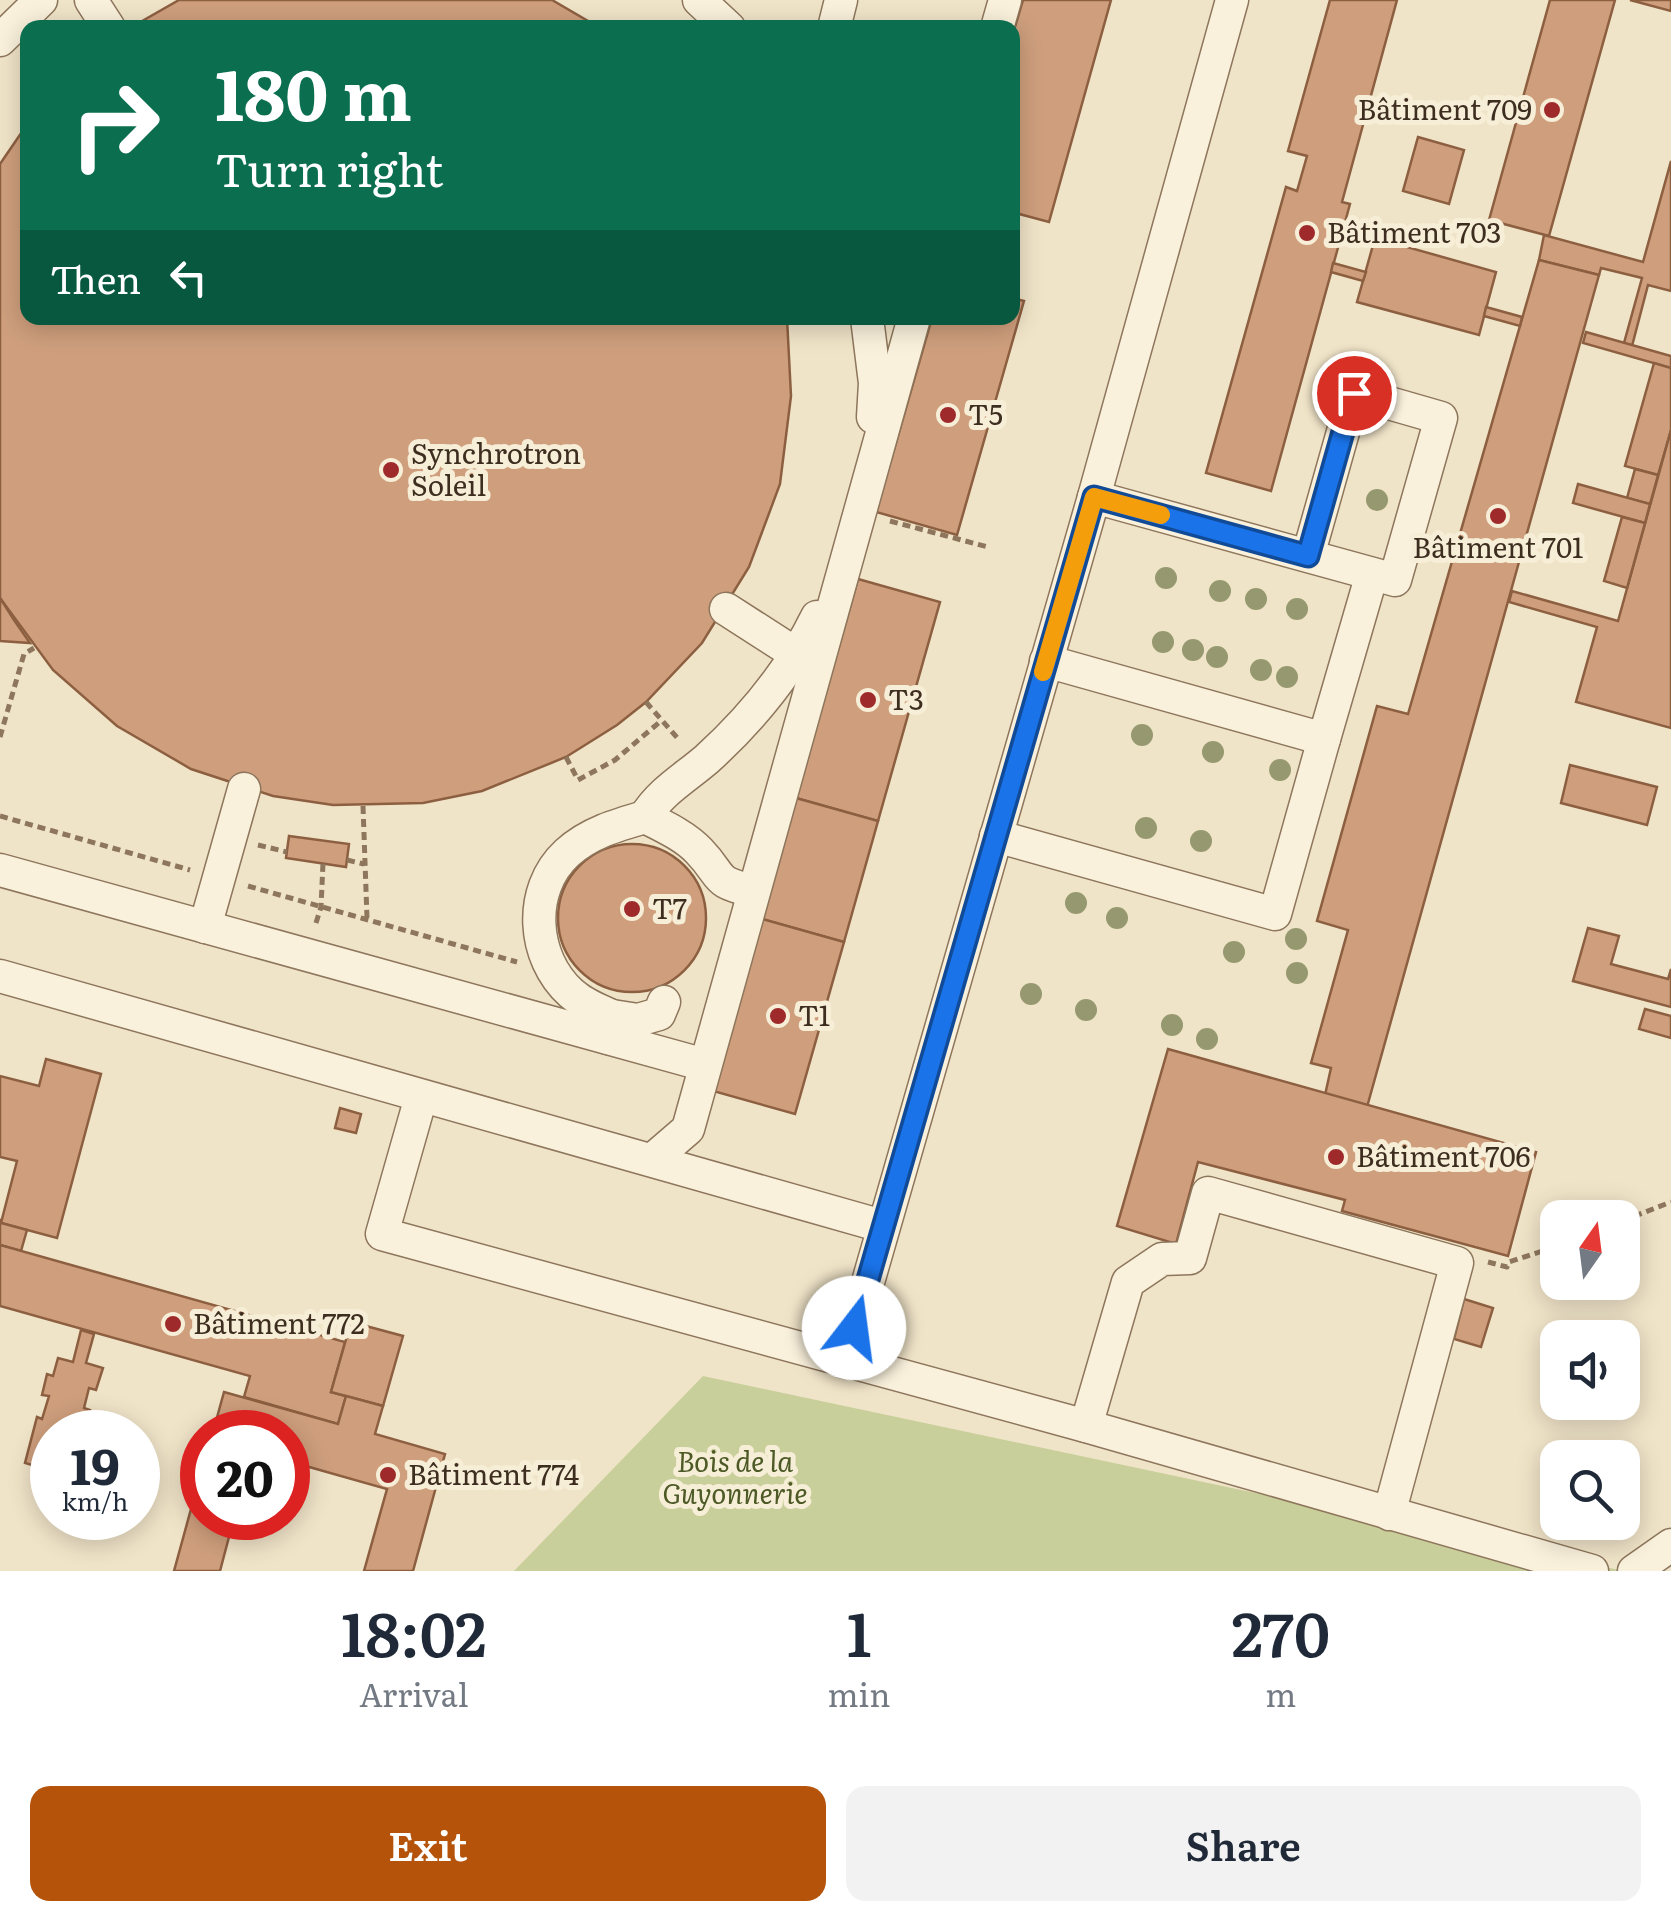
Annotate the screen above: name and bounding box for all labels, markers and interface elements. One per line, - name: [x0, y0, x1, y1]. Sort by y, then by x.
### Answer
- text: 180 m: [215, 39, 412, 143]
- icon: right: [50, 60, 180, 190]
- place label: Bâtiment 709: [1358, 87, 1532, 129]
- marker: Bâtiment 709: [1541, 99, 1563, 121]
- text: Turn right: [215, 134, 443, 201]
- place label: Bâtiment 703: [1327, 210, 1501, 252]
- marker: Bâtiment 703: [1296, 222, 1318, 244]
- text: Then: [50, 249, 141, 306]
- icon: left: [161, 250, 216, 305]
- pin: [1312, 351, 1397, 436]
- icon: arrive: [1327, 366, 1382, 421]
- place label: T5: [968, 392, 1003, 434]
- marker: T5: [937, 404, 959, 426]
- place label: Synchrotron Soleil: [411, 431, 581, 505]
- marker: Synchrotron Soleil: [380, 459, 402, 481]
- marker: Bâtiment 701: [1487, 505, 1509, 527]
- place label: Bâtiment 701: [1413, 525, 1584, 567]
- place label: T3: [888, 677, 924, 719]
- marker: T3: [857, 689, 879, 711]
- place label: T7: [652, 886, 687, 928]
- marker: T7: [621, 898, 643, 920]
- place label: T1: [798, 993, 830, 1035]
- marker: T1: [767, 1005, 789, 1027]
- place label: Bâtiment 706: [1356, 1134, 1531, 1176]
- marker: Bâtiment 706: [1325, 1146, 1347, 1168]
- north arrow: [1540, 1200, 1640, 1300]
- map controls: [1540, 1200, 1640, 1540]
- position arrow: [802, 1276, 906, 1380]
- place label: Bâtiment 772: [193, 1301, 365, 1343]
- marker: Bâtiment 772: [162, 1313, 184, 1335]
- button: sound: [1540, 1320, 1640, 1420]
- speed limit sign: 20: [180, 1410, 310, 1540]
- text: 19: [70, 1426, 120, 1500]
- park label: Bois de la Guyonnerie: [662, 1439, 808, 1513]
- button: search: [1540, 1440, 1640, 1540]
- place label: Bâtiment 774: [408, 1452, 579, 1494]
- marker: Bâtiment 774: [377, 1464, 399, 1486]
- text: km/h: [62, 1482, 128, 1519]
- text: 18:02: [341, 1586, 487, 1675]
- text: 1: [847, 1586, 871, 1675]
- text: 270: [1231, 1586, 1330, 1675]
- text: Arrival: [359, 1669, 468, 1717]
- text: min: [828, 1669, 890, 1717]
- text: m: [1265, 1669, 1296, 1717]
- button: Exit: [30, 1786, 826, 1901]
- button: Share: [846, 1786, 1641, 1901]

